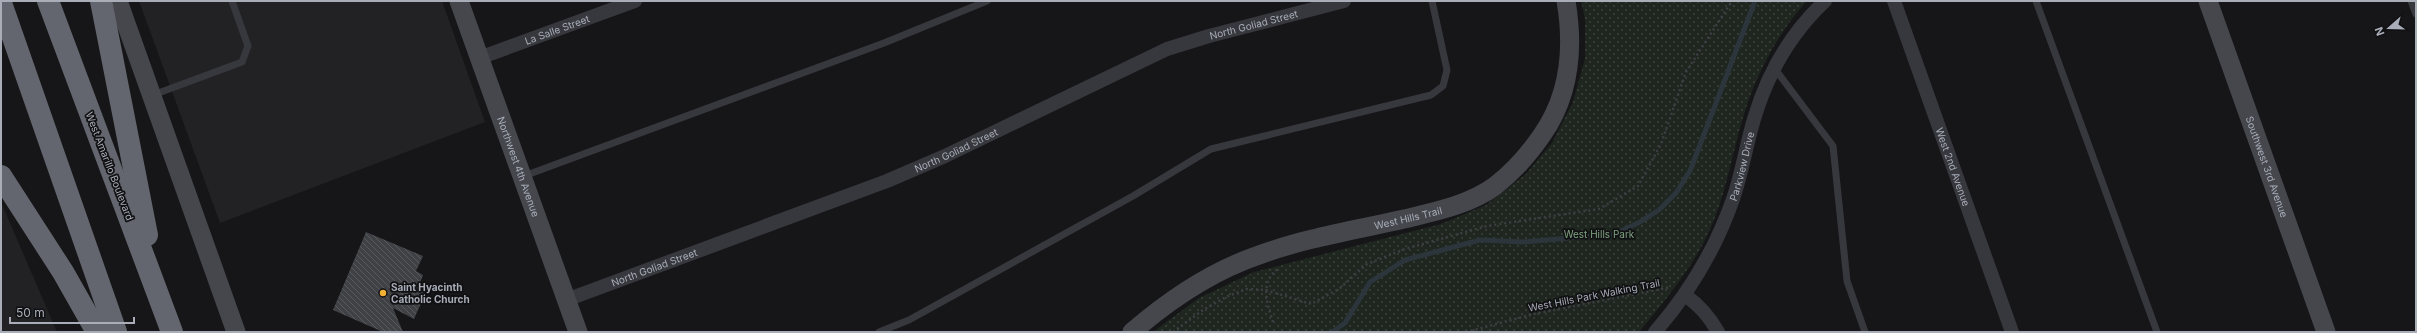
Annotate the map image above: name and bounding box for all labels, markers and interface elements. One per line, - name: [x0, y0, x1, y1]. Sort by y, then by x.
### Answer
- street label: North Goliad Street: [1208, 7, 1300, 42]
- north arrow: [2369, 8, 2409, 48]
- street label: La Salle Street: [523, 12, 592, 47]
- text: N: [2372, 25, 2388, 38]
- street label: West Amarillo Boulevard: [84, 110, 136, 222]
- street label: Northwest 4th Avenue: [495, 115, 542, 218]
- street label: Southwest 3rd Avenue: [2244, 115, 2291, 219]
- street label: North Goliad Street: [912, 125, 1000, 175]
- street label: West 2nd Avenue: [1934, 126, 1973, 208]
- street label: Parkview Drive: [1727, 130, 1756, 202]
- street label: West Hills Trail: [1373, 204, 1443, 231]
- park label: West Hills Park: [1564, 228, 1635, 240]
- street label: North Goliad Street: [610, 246, 699, 289]
- street label: West Hills Park Walking Trail: [1527, 276, 1661, 314]
- place label: Saint Hyacinth Catholic Church: [391, 281, 470, 305]
- marker: Saint Hyacinth Catholic Church: [378, 288, 388, 298]
- scale bar: [10, 299, 134, 325]
- text: 50 m: [16, 305, 45, 320]

